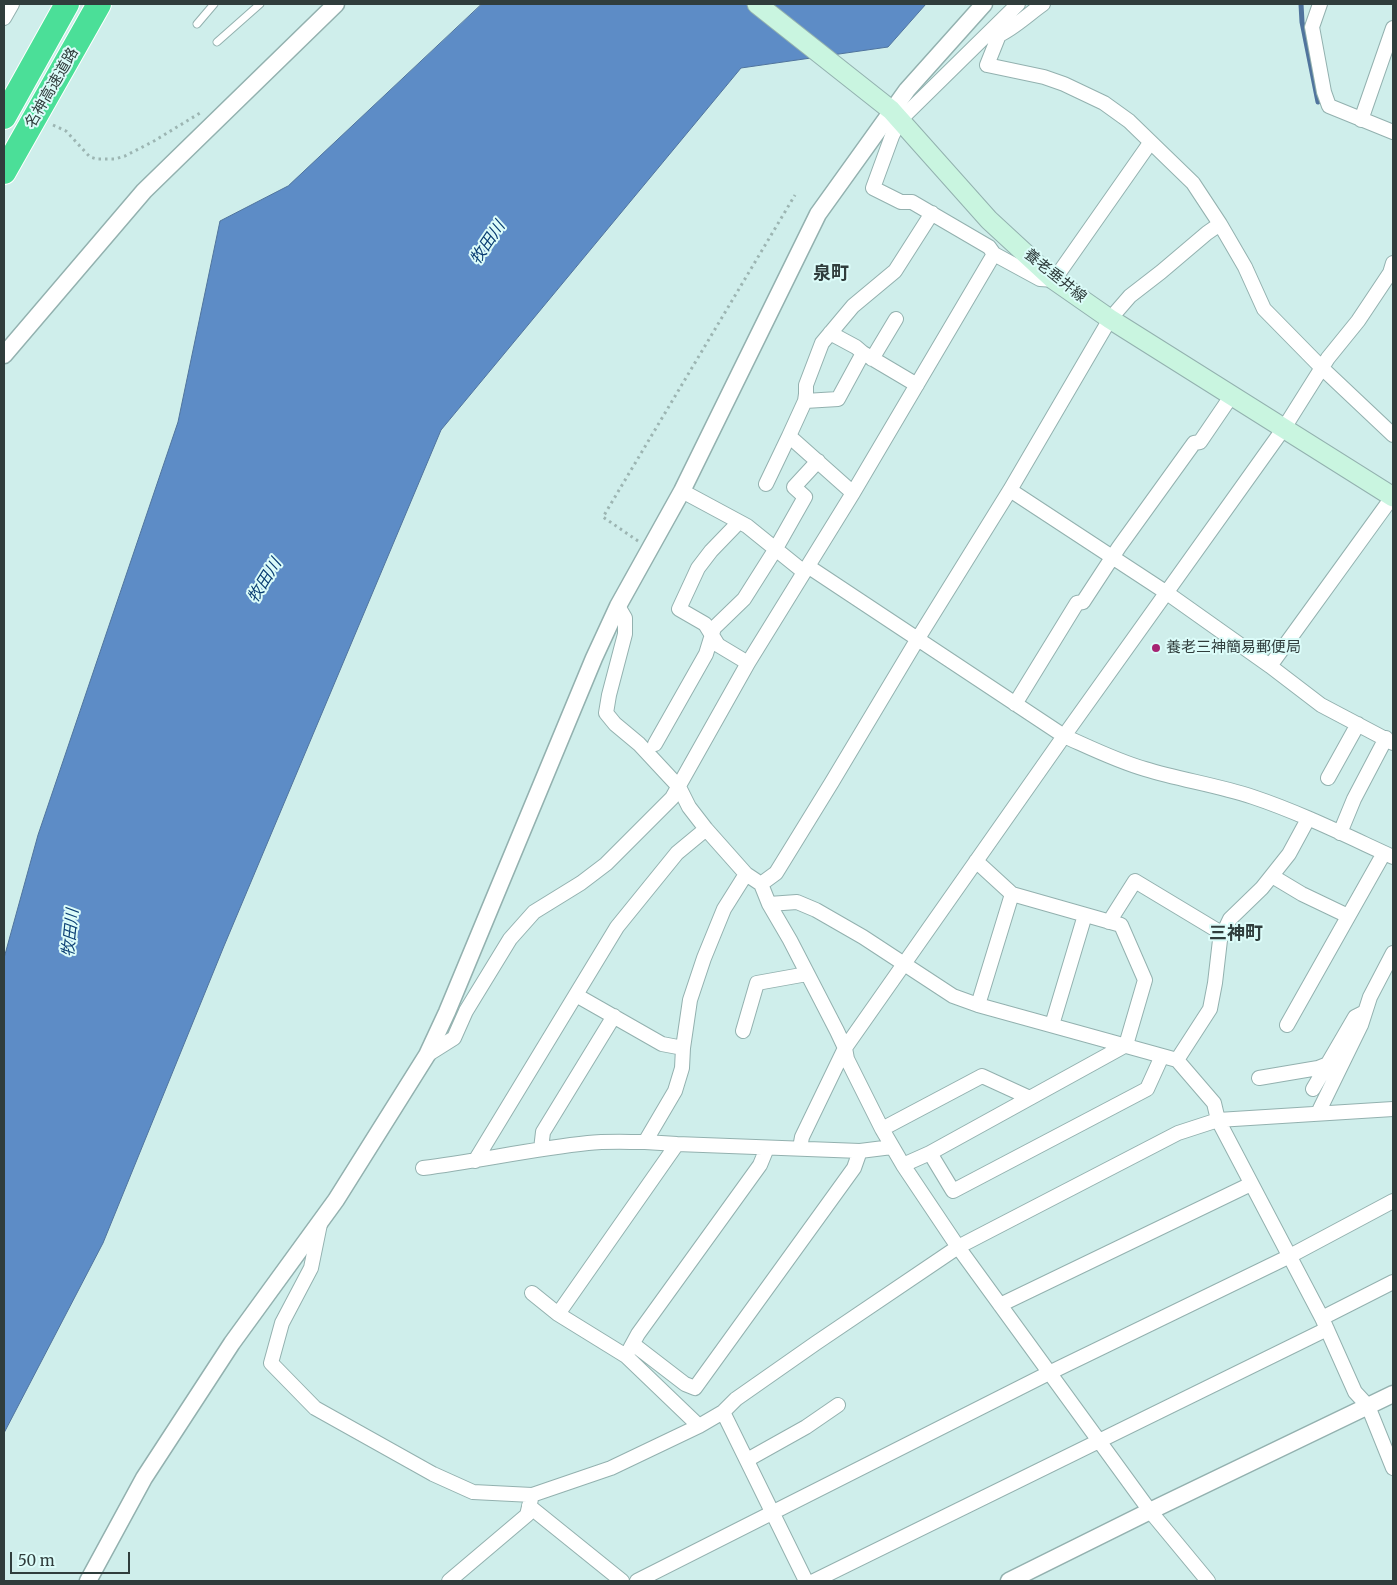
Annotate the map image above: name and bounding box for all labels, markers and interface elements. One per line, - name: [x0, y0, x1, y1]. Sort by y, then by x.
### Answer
- street label: 名神高速道路: [22, 45, 82, 131]
- water label: 牧田川: [467, 218, 509, 268]
- street label: 養老垂井線: [1020, 245, 1090, 307]
- district label: 泉町: [813, 263, 849, 285]
- water label: 牧田川: [244, 556, 286, 606]
- place label: 養老三神簡易郵便局: [1166, 639, 1301, 657]
- marker: 養老三神簡易郵便局: [1150, 642, 1162, 654]
- water label: 牧田川: [59, 908, 83, 958]
- district label: 三神町: [1209, 923, 1263, 945]
- scale bar: [12, 1542, 132, 1574]
- text: 50 m: [18, 1551, 55, 1570]

